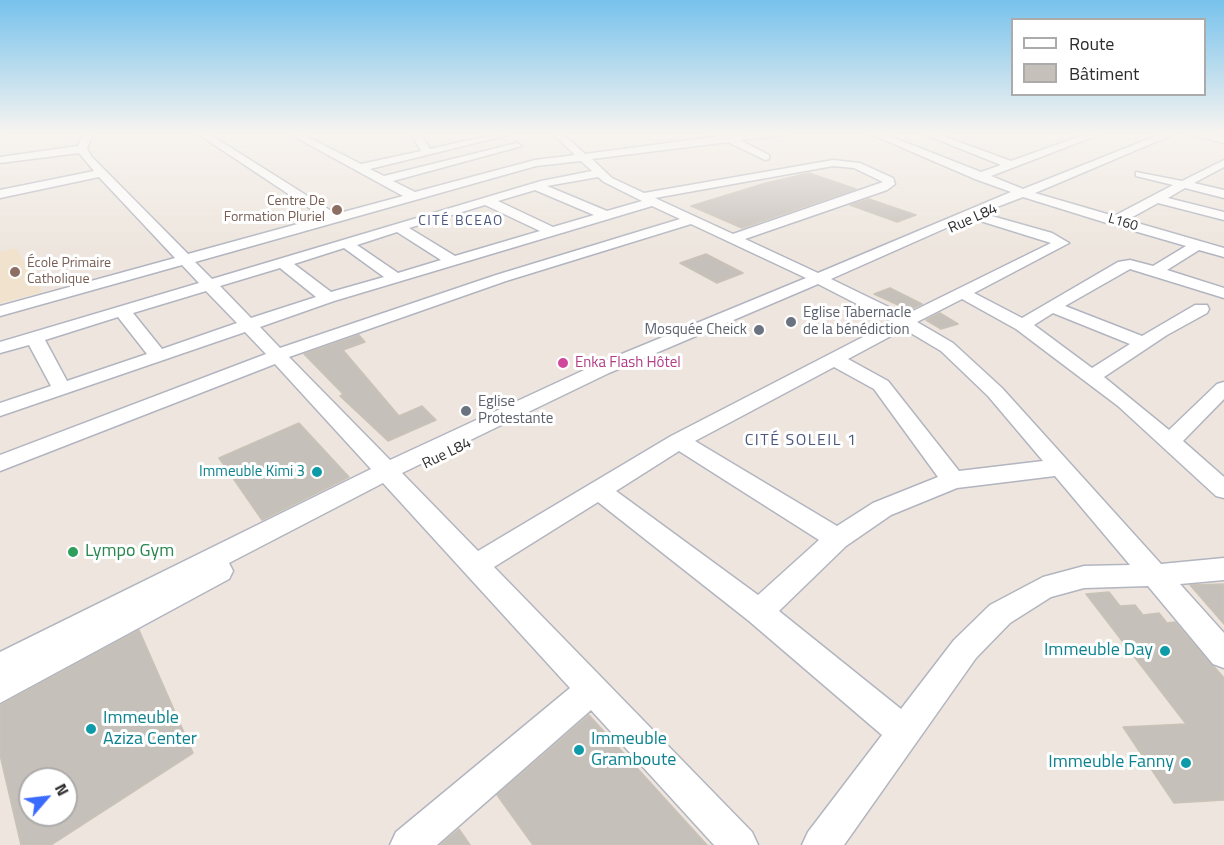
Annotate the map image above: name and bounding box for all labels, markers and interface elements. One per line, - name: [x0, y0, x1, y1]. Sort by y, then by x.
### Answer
- legend: [1011, 18, 1206, 96]
- text: Route: [1069, 30, 1114, 57]
- text: Bâtiment: [1069, 60, 1139, 87]
- place label: Centre De Formation Pluriel: [224, 194, 325, 226]
- street label: Rue L84: [946, 200, 1000, 238]
- marker: Centre De Formation Pluriel: [330, 203, 344, 217]
- street label: L160: [1106, 211, 1140, 235]
- district label: CITÉ BCEAO: [418, 214, 504, 230]
- place label: École Primaire Catholique: [27, 256, 111, 288]
- marker: École Primaire Catholique: [8, 265, 22, 279]
- place label: Eglise Tabernacle de la bénédiction: [803, 304, 911, 339]
- marker: Eglise Tabernacle de la bénédiction: [784, 315, 798, 329]
- place label: Mosquée Cheick: [644, 321, 747, 339]
- marker: Mosquée Cheick: [752, 323, 766, 337]
- place label: Enka Flash Hôtel: [575, 354, 681, 372]
- marker: Enka Flash Hôtel: [556, 356, 570, 370]
- place label: Eglise Protestante: [478, 393, 553, 428]
- marker: Eglise Protestante: [459, 404, 473, 418]
- district label: CITÉ SOLEIL 1: [745, 431, 857, 451]
- street label: Rue L84: [420, 435, 474, 473]
- place label: Immeuble Kimi 3: [199, 463, 305, 481]
- marker: Immeuble Kimi 3: [310, 465, 324, 479]
- place label: Lympo Gym: [85, 541, 174, 563]
- marker: Lympo Gym: [66, 545, 80, 559]
- place label: Immeuble Day: [1044, 640, 1153, 662]
- marker: Immeuble Day: [1158, 644, 1172, 658]
- place label: Immeuble Aziza Center: [103, 708, 197, 750]
- marker: Immeuble Aziza Center: [84, 722, 98, 736]
- place label: Immeuble Gramboute: [591, 729, 676, 771]
- marker: Immeuble Gramboute: [572, 743, 586, 757]
- place label: Immeuble Fanny: [1048, 752, 1174, 774]
- marker: Immeuble Fanny: [1179, 756, 1193, 770]
- north arrow: [18, 767, 78, 827]
- text: N: [49, 779, 75, 800]

